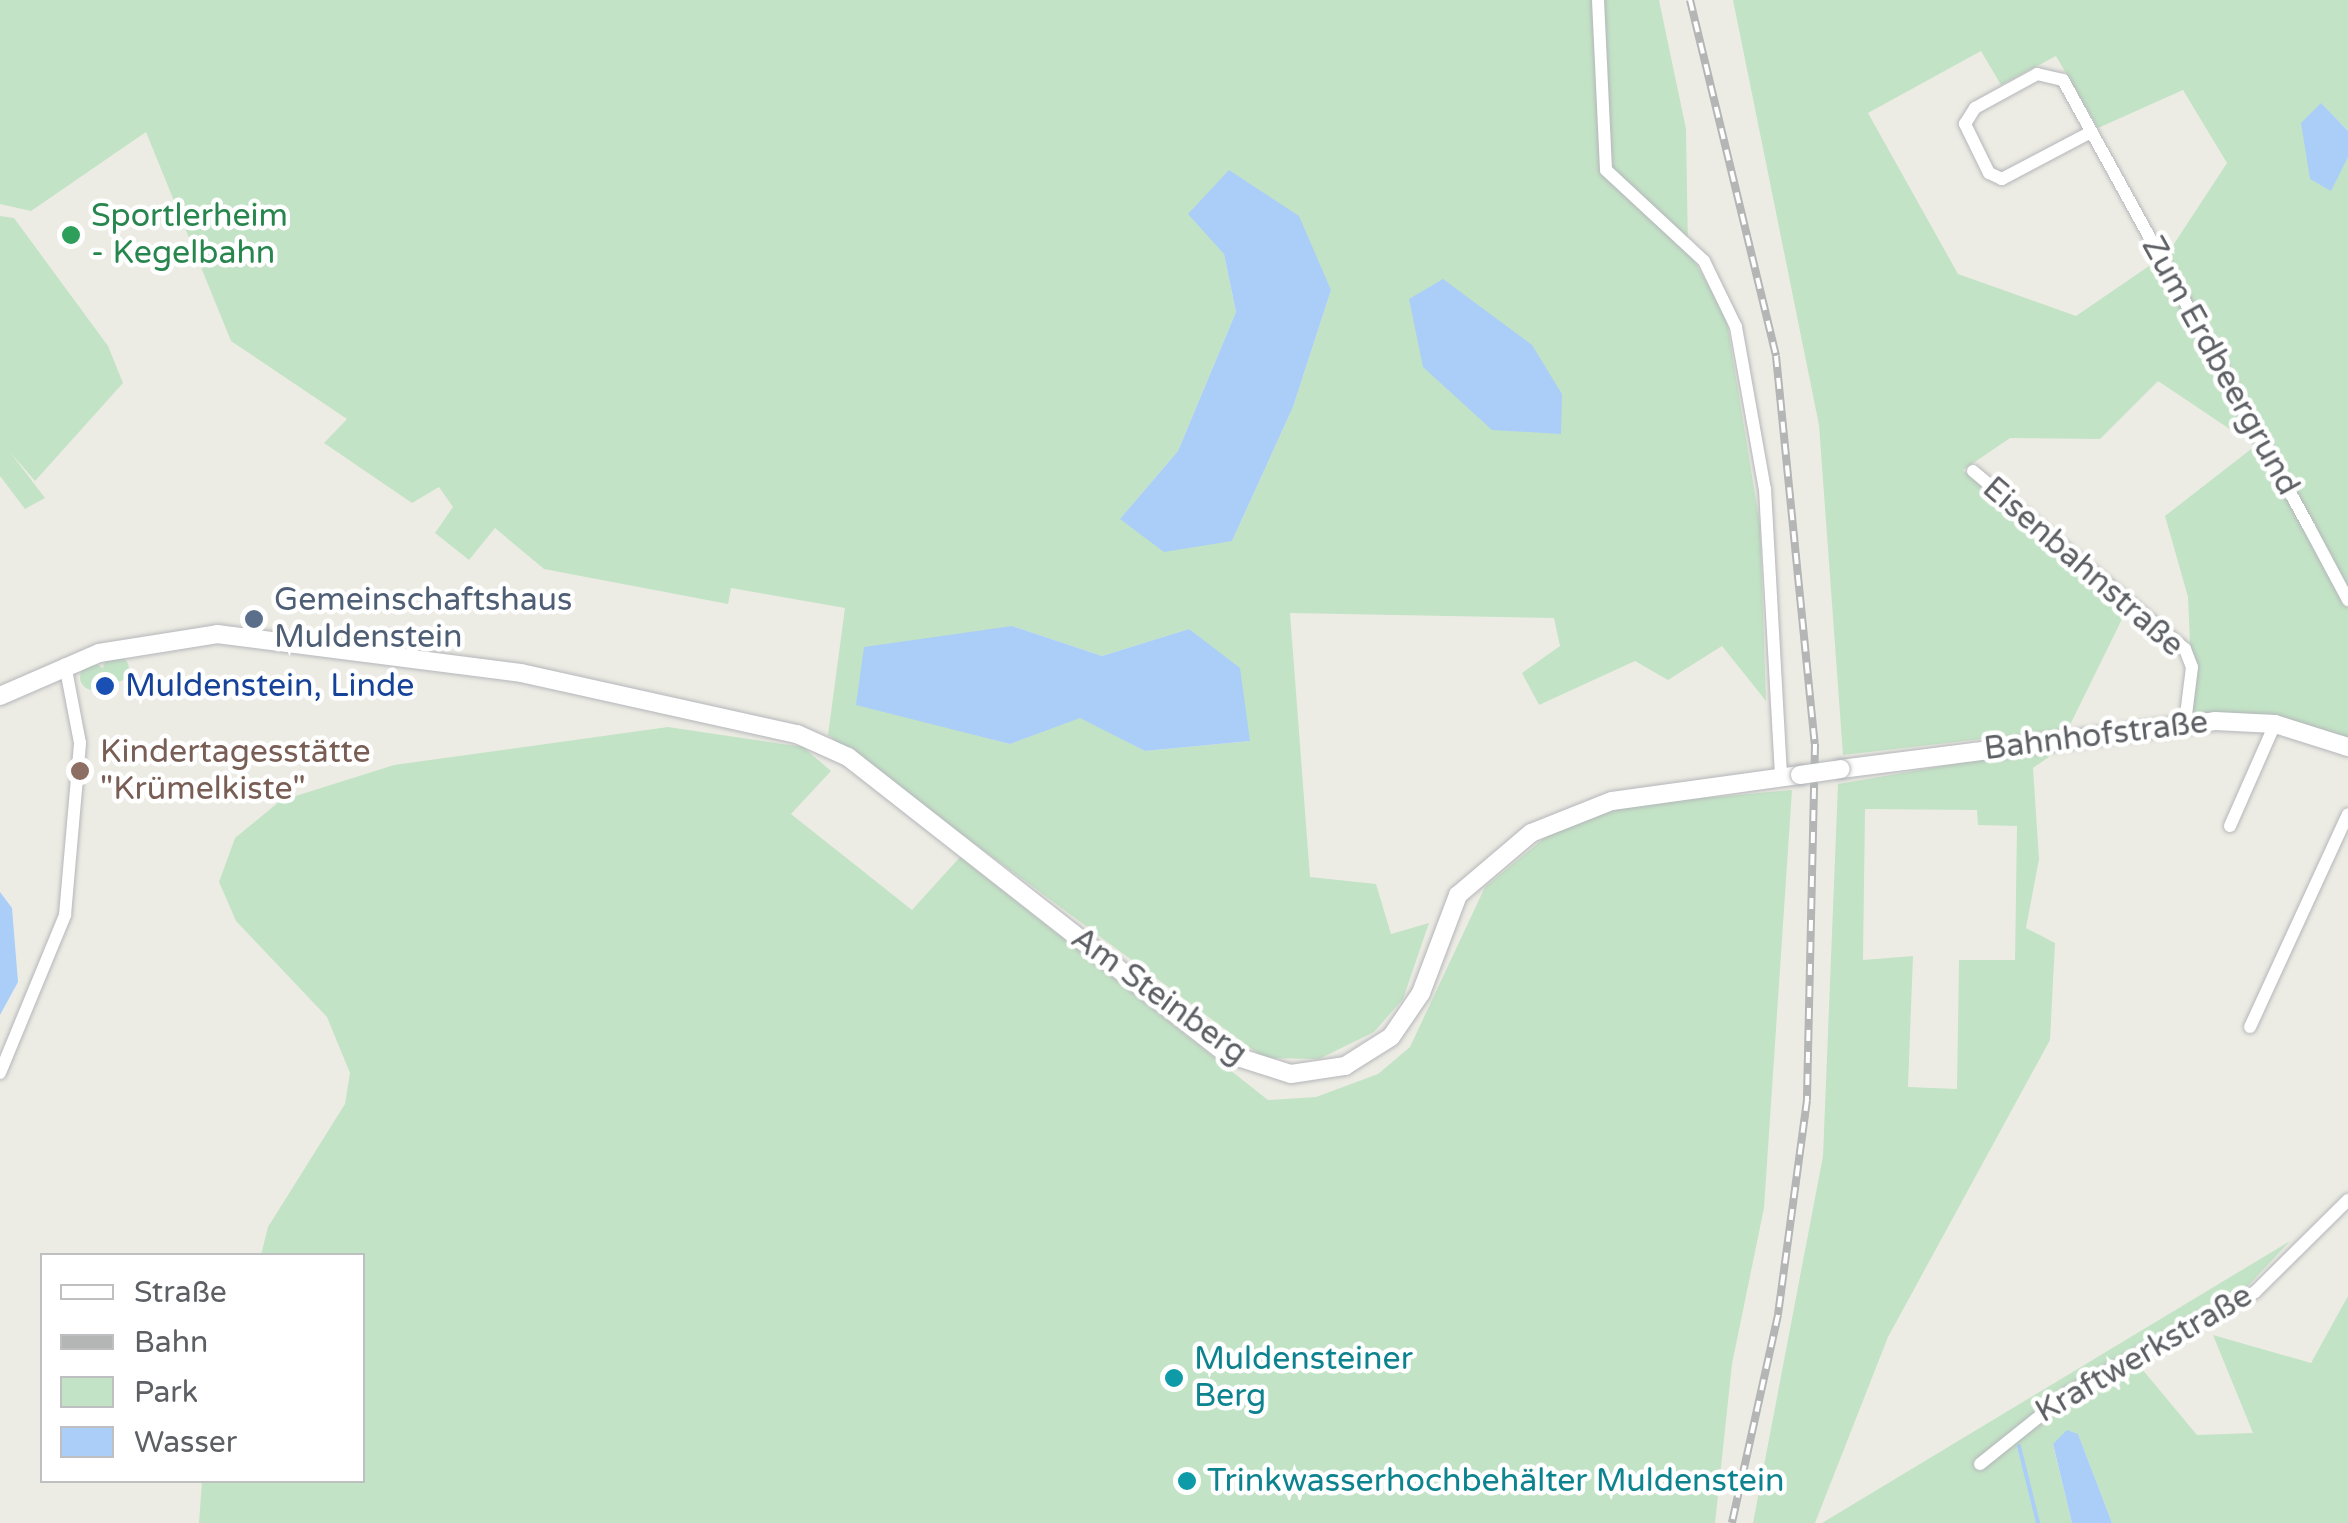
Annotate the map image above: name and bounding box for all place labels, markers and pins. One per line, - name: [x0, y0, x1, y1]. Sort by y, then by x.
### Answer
- place label: Sportlerheim - Kegelbahn: [91, 198, 288, 273]
- marker: Sportlerheim - Kegelbahn: [60, 224, 82, 246]
- place label: Gemeinschaftshaus Muldenstein: [274, 582, 572, 657]
- marker: Gemeinschaftshaus Muldenstein: [243, 608, 265, 630]
- place label: Muldenstein, Linde: [125, 667, 414, 705]
- marker: Muldenstein, Linde: [94, 675, 116, 697]
- place label: Kindertagesstätte "Krümelkiste": [100, 734, 371, 809]
- marker: Kindertagesstätte "Krümelkiste": [69, 760, 91, 782]
- place label: Muldensteiner Berg: [1194, 1341, 1413, 1416]
- marker: Muldensteiner Berg: [1163, 1367, 1185, 1389]
- place label: Trinkwasserhochbehälter Muldenstein: [1207, 1462, 1784, 1500]
- marker: Trinkwasserhochbehälter Muldenstein: [1176, 1470, 1198, 1492]

